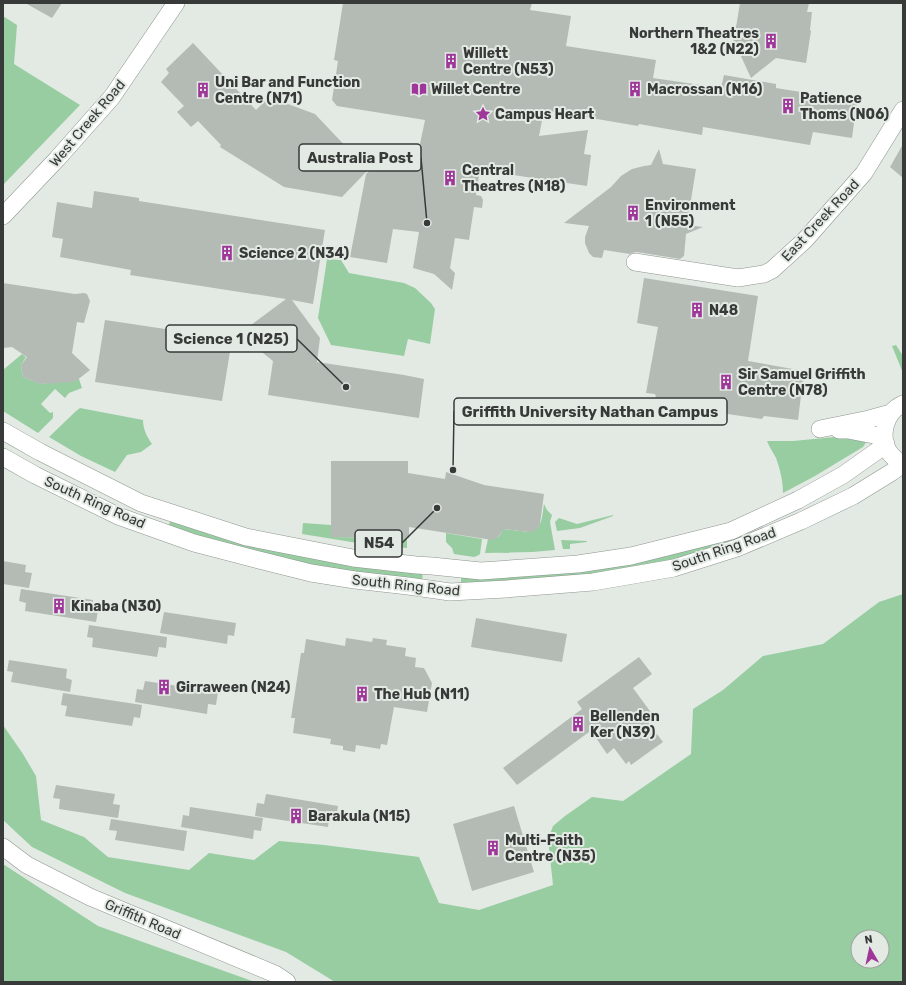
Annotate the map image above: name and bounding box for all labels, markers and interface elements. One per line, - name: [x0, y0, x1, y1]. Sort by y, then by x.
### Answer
- place label: Northern Theatres 1&2 (N22): [629, 25, 759, 58]
- building icon: Northern Theatres 1&2 (N22): [762, 32, 780, 50]
- place label: Willett Centre (N53): [463, 45, 554, 78]
- building icon: Willett Centre (N53): [442, 52, 460, 70]
- place label: Uni Bar and Function Centre (N71): [215, 74, 360, 107]
- street label: West Creek Road: [46, 76, 129, 170]
- library icon: Willet Centre: [410, 80, 428, 98]
- building icon: Macrossan (N16): [626, 80, 644, 98]
- building icon: Uni Bar and Function Centre (N71): [194, 81, 212, 99]
- place label: Willet Centre: [431, 81, 521, 98]
- place label: Macrossan (N16): [647, 81, 762, 98]
- place label: Patience Thoms (N06): [800, 90, 889, 123]
- building icon: Patience Thoms (N06): [779, 97, 797, 115]
- place icon: Campus Heart: [474, 105, 492, 123]
- place label: Campus Heart: [495, 106, 595, 123]
- callout: Australia Post: [299, 144, 421, 171]
- text: Australia Post: [307, 149, 413, 167]
- place label: Central Theatres (N18): [462, 162, 565, 195]
- building icon: Central Theatres (N18): [441, 169, 459, 187]
- street label: East Creek Road: [778, 176, 863, 265]
- place label: Environment 1 (N55): [645, 197, 736, 230]
- building icon: Environment 1 (N55): [624, 204, 642, 222]
- building icon: Science 2 (N34): [218, 244, 236, 262]
- place label: Science 2 (N34): [239, 245, 349, 262]
- building icon: N48: [688, 301, 706, 319]
- place label: N48: [709, 302, 738, 319]
- callout: Science 1 (N25): [166, 325, 297, 352]
- text: Science 1 (N25): [173, 330, 289, 348]
- place label: Sir Samuel Griffith Centre (N78): [738, 366, 866, 399]
- building icon: Sir Samuel Griffith Centre (N78): [717, 373, 735, 391]
- callout: Griffith University Nathan Campus: [454, 398, 727, 425]
- text: Griffith University Nathan Campus: [462, 403, 718, 421]
- street label: South Ring Road: [42, 473, 148, 532]
- street label: South Ring Road: [670, 524, 778, 575]
- callout: N54: [355, 530, 402, 557]
- text: N54: [364, 534, 394, 552]
- street label: South Ring Road: [351, 571, 461, 600]
- building icon: Kinaba (N30): [50, 597, 68, 615]
- place label: Kinaba (N30): [71, 598, 161, 615]
- building icon: Girraween (N24): [155, 678, 173, 696]
- place label: Girraween (N24): [176, 679, 290, 696]
- building icon: The Hub (N11): [353, 685, 371, 703]
- place label: The Hub (N11): [374, 686, 469, 703]
- place label: Bellenden Ker (N39): [590, 708, 660, 741]
- building icon: Bellenden Ker (N39): [569, 715, 587, 733]
- building icon: Barakula (N15): [287, 807, 305, 825]
- place label: Barakula (N15): [308, 808, 410, 825]
- place label: Multi-Faith Centre (N35): [505, 832, 596, 865]
- building icon: Multi-Faith Centre (N35): [484, 839, 502, 857]
- street label: Griffith Road: [102, 896, 183, 943]
- north arrow: [850, 929, 890, 969]
- text: N: [864, 933, 874, 947]

